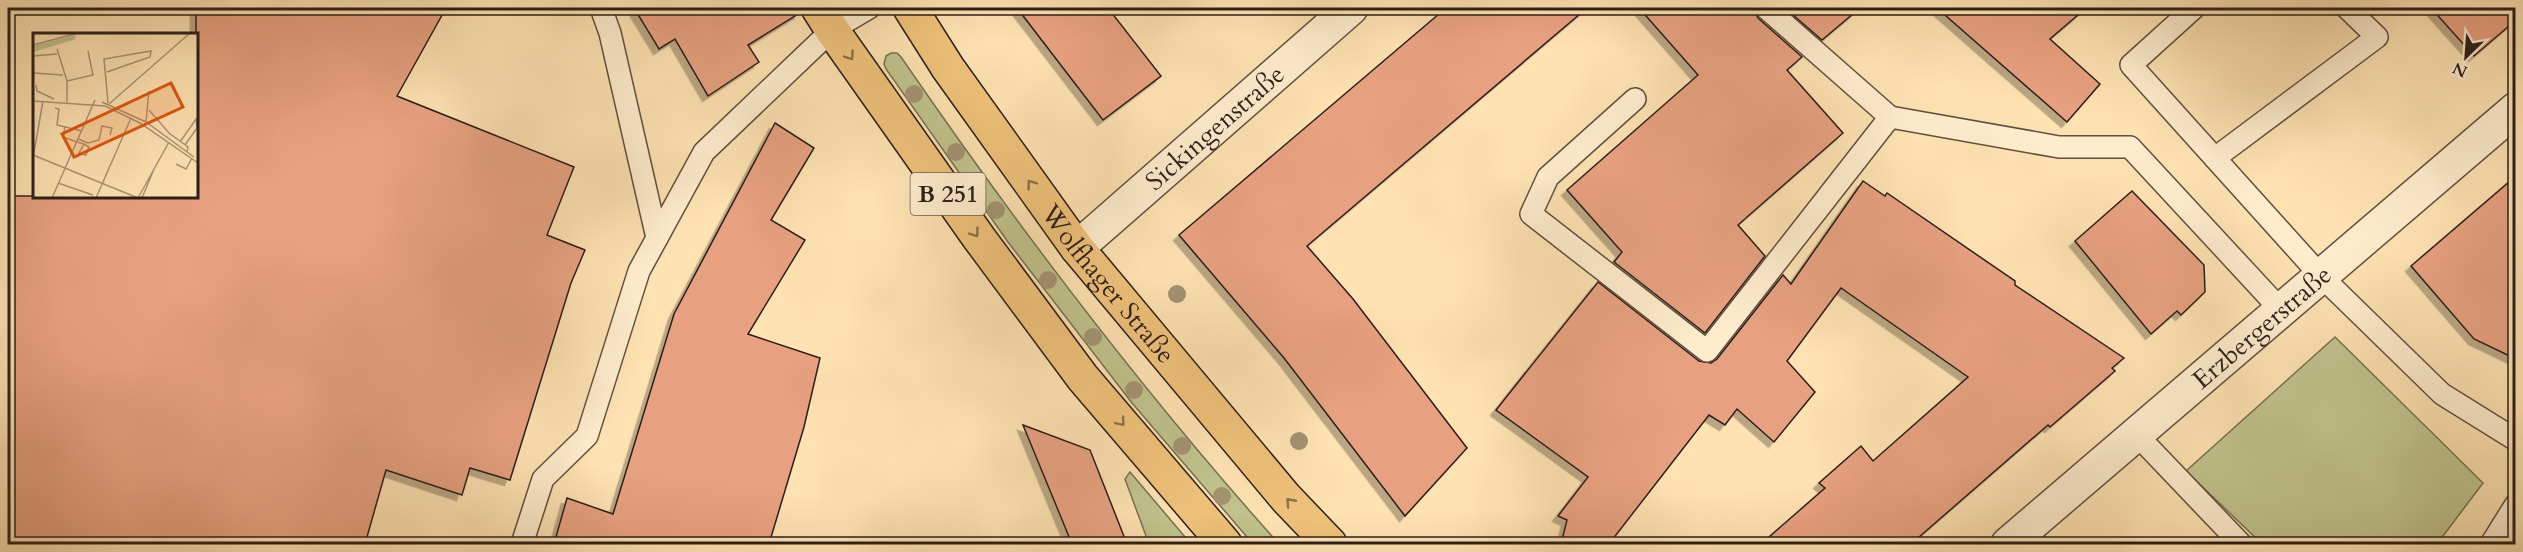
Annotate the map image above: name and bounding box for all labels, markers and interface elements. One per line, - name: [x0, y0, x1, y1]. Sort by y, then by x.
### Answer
- north arrow: [2436, 27, 2496, 87]
- inset map: [33, 33, 198, 198]
- one-way arrow: [843, 50, 854, 61]
- street label: Sickingenstraße: [1138, 57, 1292, 198]
- text: N: [2449, 57, 2471, 83]
- road number: B 251: [910, 173, 986, 215]
- one-way arrow: [1027, 179, 1038, 190]
- street label: Wolfhager Straße: [1033, 196, 1183, 370]
- one-way arrow: [968, 226, 979, 237]
- street label: Erzbergerstraße: [2185, 257, 2339, 396]
- one-way arrow: [1114, 415, 1125, 426]
- one-way arrow: [1286, 498, 1297, 508]

